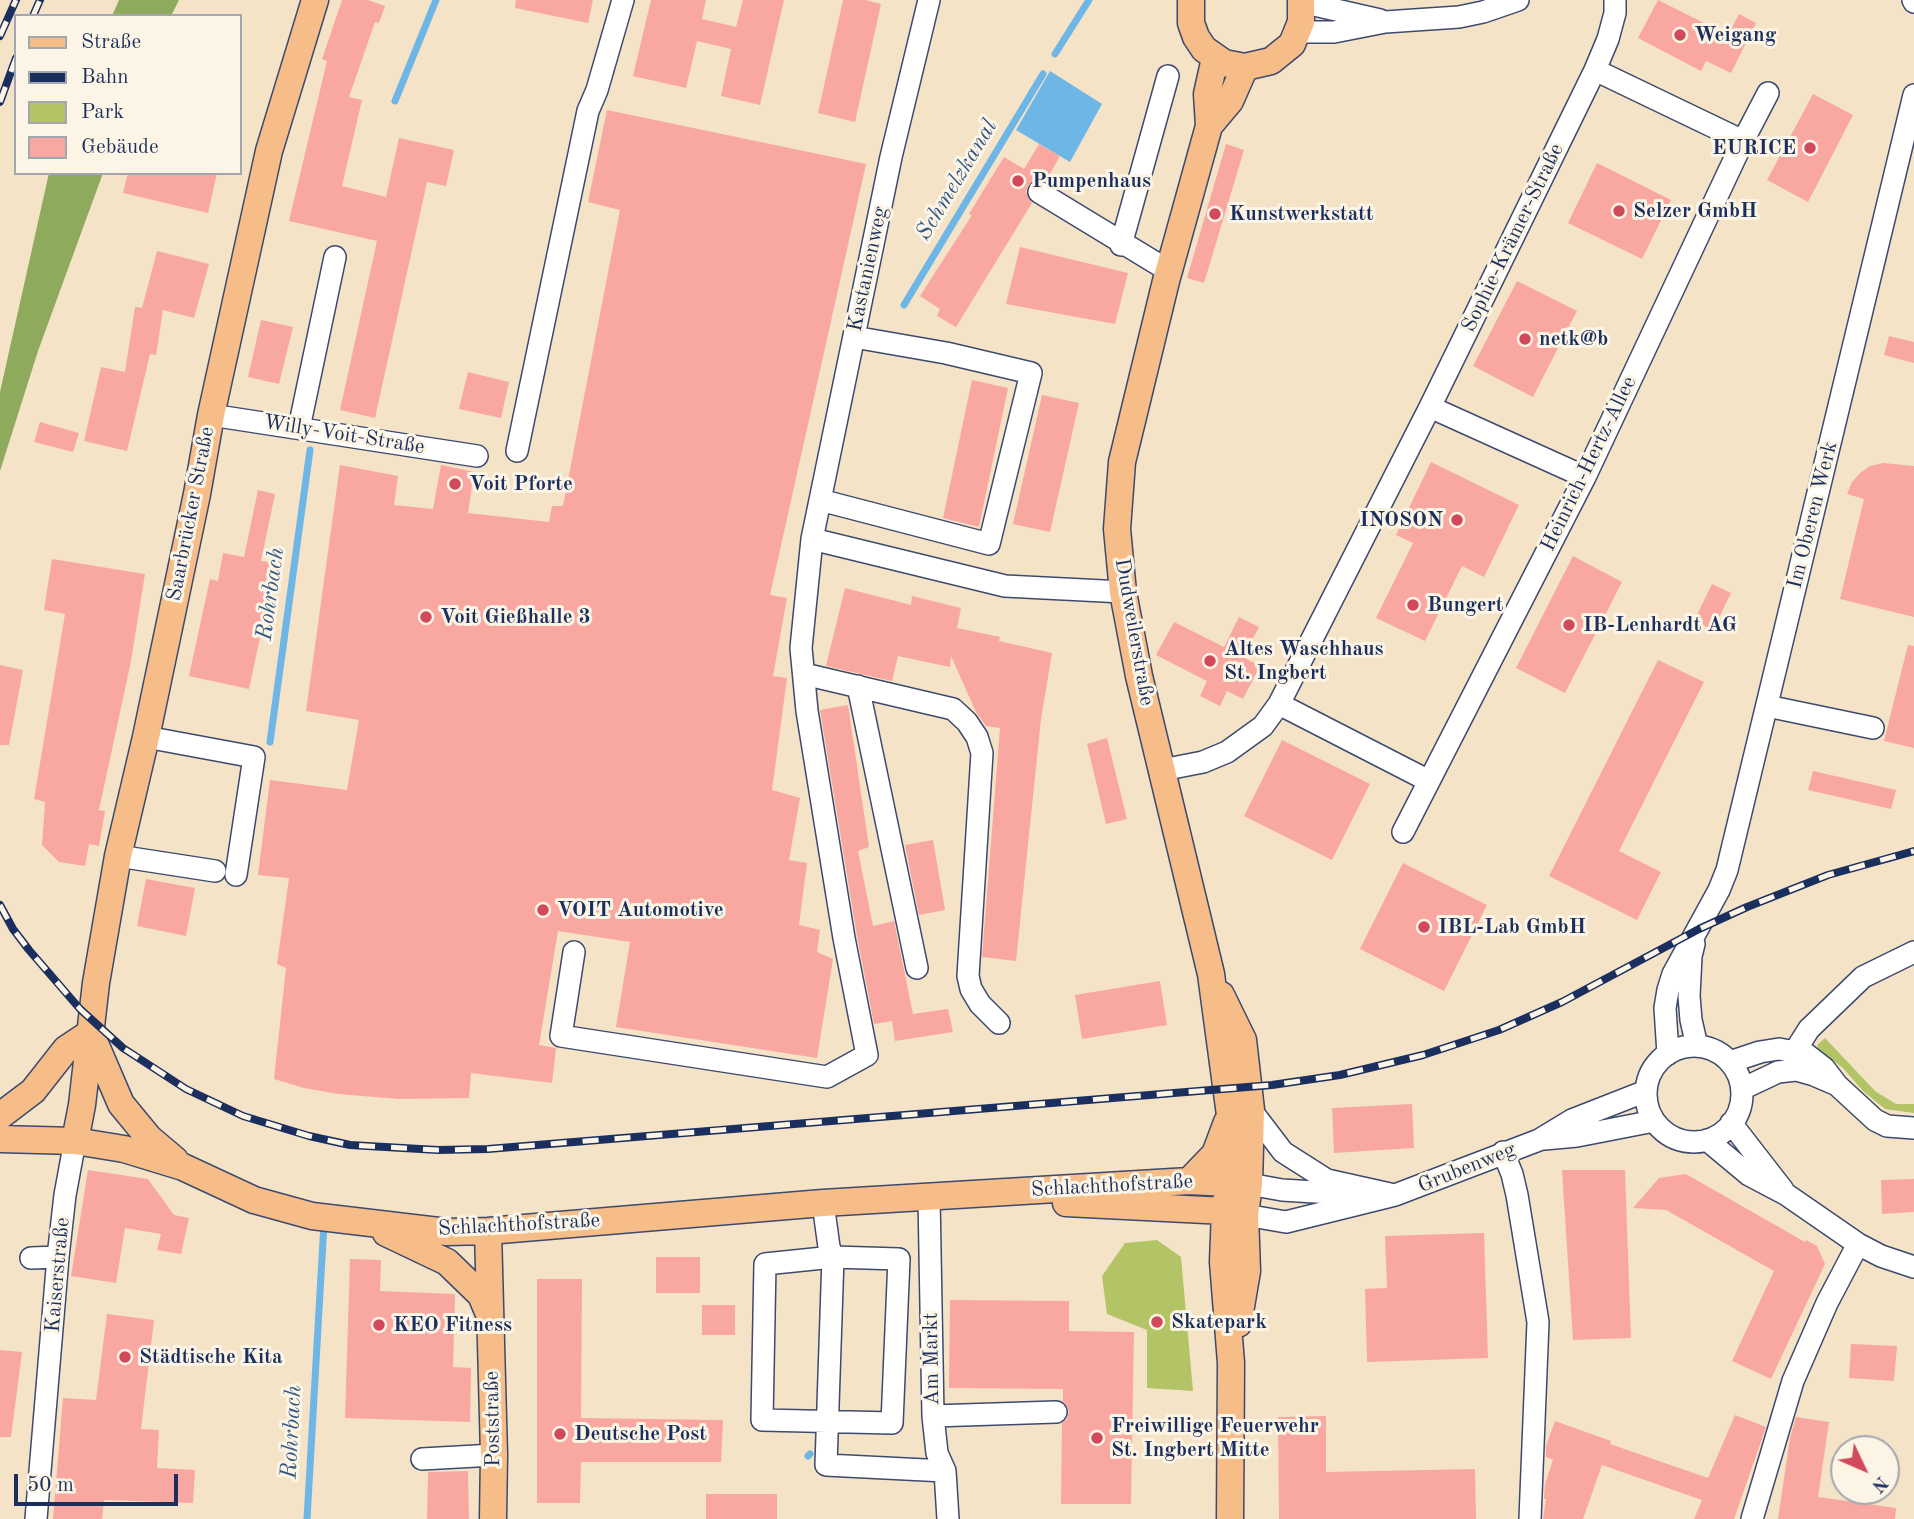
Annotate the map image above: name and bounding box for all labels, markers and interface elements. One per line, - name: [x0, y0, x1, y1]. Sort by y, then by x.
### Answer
- legend: [14, 14, 242, 175]
- place label: Weigang: [1694, 22, 1776, 48]
- marker: Weigang: [1672, 27, 1688, 43]
- text: Straße: [81, 32, 141, 53]
- text: Bahn: [81, 67, 129, 88]
- text: Park: [81, 102, 124, 123]
- water label: Schmelzkanal: [910, 114, 1004, 246]
- place label: EURICE: [1712, 135, 1796, 161]
- text: Gebäude: [81, 137, 159, 158]
- street label: Sophie-Krämer-Straße: [1456, 140, 1570, 336]
- marker: EURICE: [1802, 140, 1818, 156]
- place label: Pumpenhaus: [1032, 168, 1151, 194]
- marker: Pumpenhaus: [1010, 173, 1026, 189]
- place label: Selzer GmbH: [1633, 198, 1757, 224]
- place label: Kunstwerkstatt: [1229, 201, 1374, 227]
- marker: Selzer GmbH: [1611, 203, 1627, 219]
- street label: Kastanienweg: [842, 204, 894, 334]
- marker: Kunstwerkstatt: [1207, 206, 1223, 222]
- place label: netk@b: [1539, 326, 1608, 352]
- marker: netk@b: [1517, 331, 1533, 347]
- street label: Heinrich-Hertz-Allee: [1536, 372, 1642, 556]
- street label: Willy-Voit-Straße: [262, 410, 426, 460]
- street label: Saarbrücker Straße: [162, 425, 220, 603]
- street label: Im Oberen Werk: [1783, 439, 1843, 591]
- place label: Voit Pforte: [469, 471, 573, 497]
- marker: Voit Pforte: [447, 476, 463, 492]
- place label: INOSON: [1360, 507, 1443, 533]
- marker: INOSON: [1449, 512, 1465, 528]
- water label: Rohrbach: [251, 546, 291, 642]
- street label: Dudweilerstraße: [1109, 556, 1159, 708]
- place label: Bungert: [1427, 592, 1503, 618]
- marker: Bungert: [1405, 597, 1421, 613]
- place label: Voit Gießhalle 3: [440, 604, 591, 630]
- marker: Voit Gießhalle 3: [418, 609, 434, 625]
- place label: IB-Lenhardt AG: [1583, 612, 1737, 638]
- marker: IB-Lenhardt AG: [1561, 617, 1577, 633]
- place label: Altes Waschhaus St. Ingbert: [1224, 636, 1384, 686]
- marker: Altes Waschhaus St. Ingbert: [1202, 653, 1218, 669]
- place label: VOIT Automotive: [557, 897, 724, 923]
- marker: VOIT Automotive: [535, 902, 551, 918]
- place label: IBL-Lab GmbH: [1438, 914, 1586, 940]
- marker: IBL-Lab GmbH: [1416, 919, 1432, 935]
- street label: Grubenweg: [1415, 1137, 1519, 1199]
- street label: Schlachthofstraße: [1030, 1169, 1194, 1203]
- street label: Schlachthofstraße: [437, 1208, 601, 1242]
- street label: Kaiserstraße: [40, 1216, 76, 1334]
- place label: Skatepark: [1171, 1309, 1267, 1335]
- place label: KEO Fitness: [393, 1312, 512, 1338]
- street label: Am Markt: [919, 1312, 945, 1406]
- marker: Skatepark: [1149, 1314, 1165, 1330]
- marker: KEO Fitness: [371, 1317, 387, 1333]
- place label: Städtische Kita: [139, 1344, 283, 1370]
- marker: Städtische Kita: [117, 1349, 133, 1365]
- street label: Poststraße: [480, 1371, 506, 1467]
- water label: Rohrbach: [276, 1384, 308, 1480]
- place label: Freiwillige Feuerwehr St. Ingbert Mitte: [1111, 1413, 1319, 1463]
- place label: Deutsche Post: [574, 1421, 707, 1447]
- marker: Deutsche Post: [552, 1426, 568, 1442]
- marker: Freiwillige Feuerwehr St. Ingbert Mitte: [1089, 1430, 1105, 1446]
- north arrow: [1830, 1435, 1900, 1505]
- scale bar: [18, 1460, 182, 1504]
- text: N: [1867, 1472, 1891, 1495]
- text: 50 m: [27, 1475, 74, 1496]

